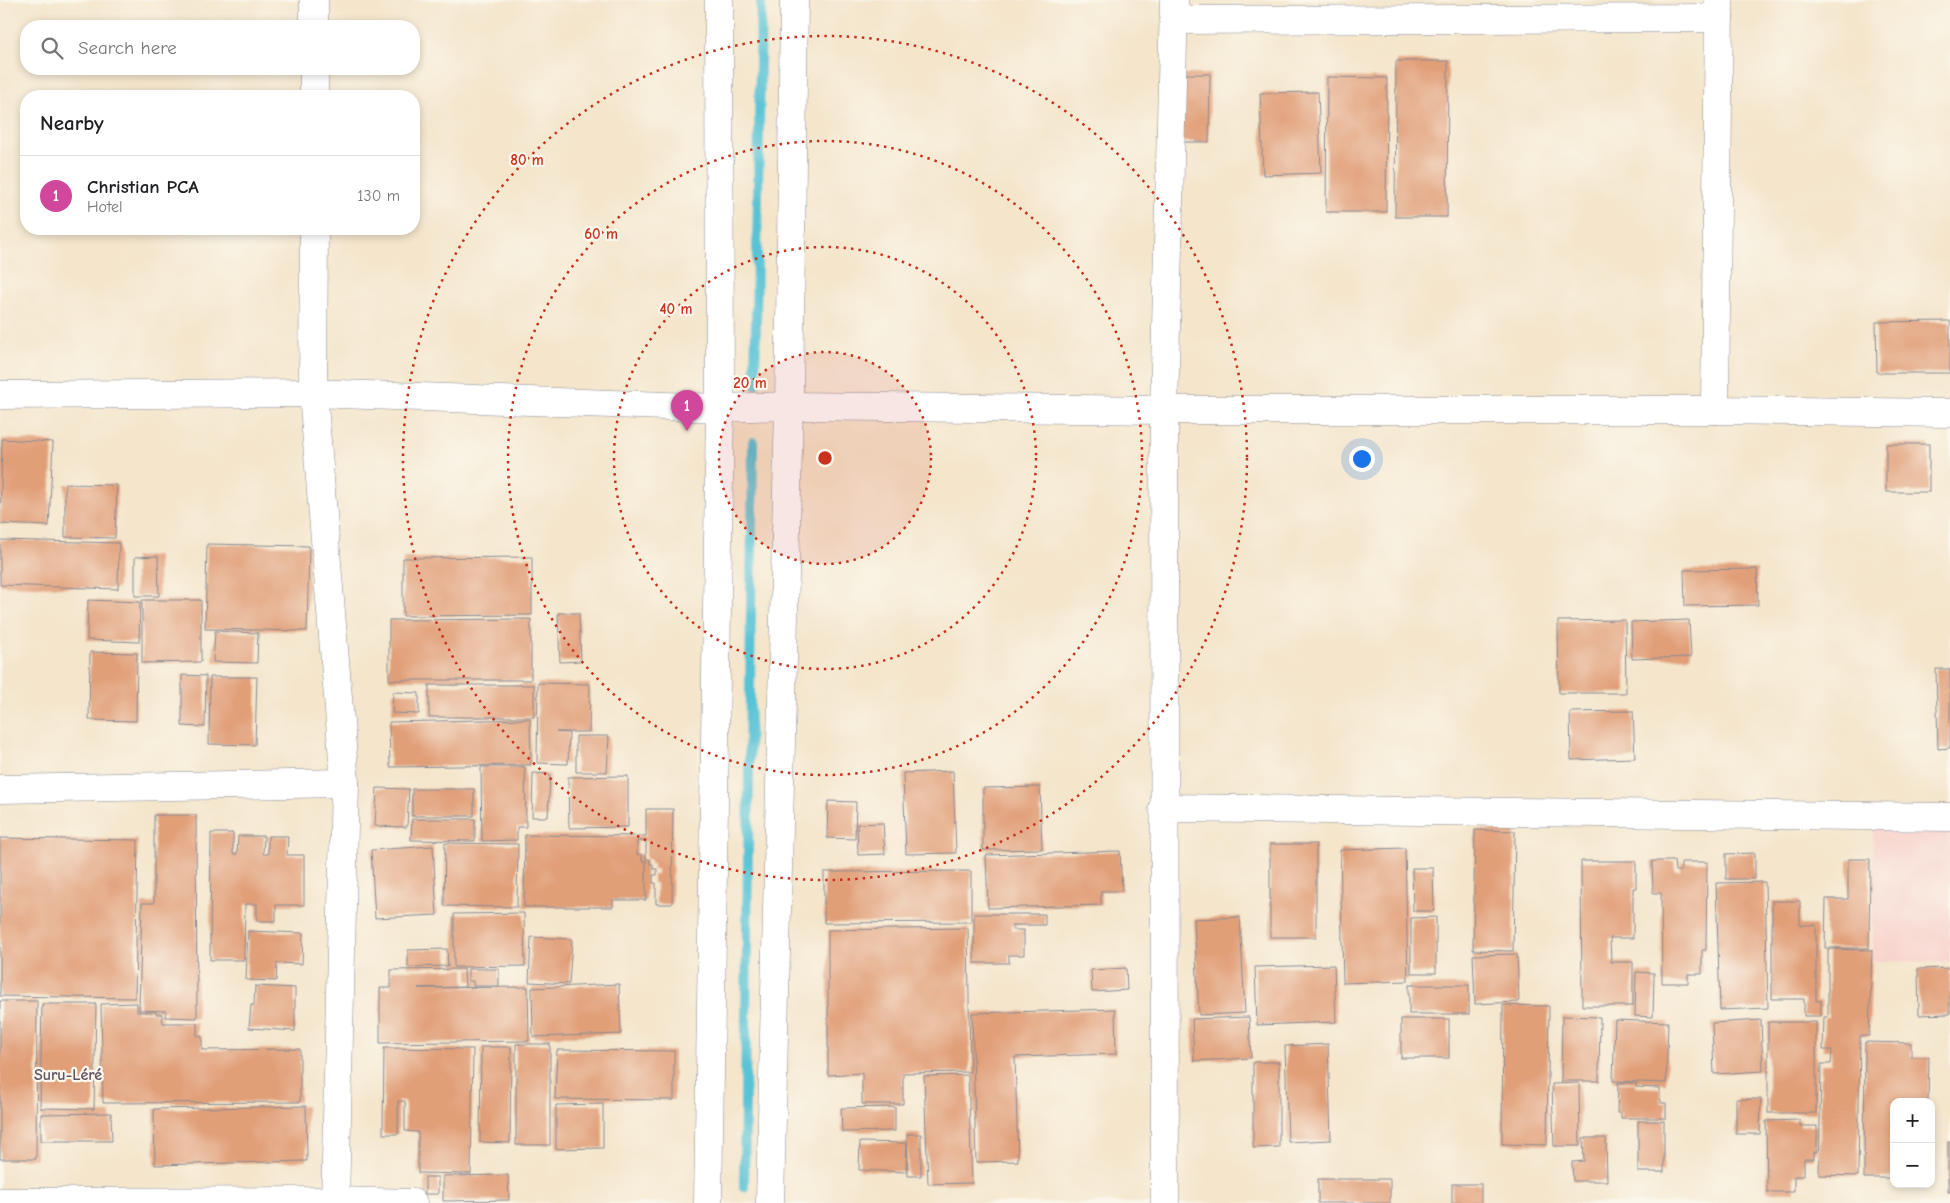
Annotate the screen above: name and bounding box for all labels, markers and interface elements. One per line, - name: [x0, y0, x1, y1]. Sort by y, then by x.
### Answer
- search box: [20, 20, 420, 75]
- icon: search: [38, 34, 66, 62]
- text: Search here: [78, 37, 177, 59]
- text: Nearby: [40, 111, 104, 135]
- text: 80 m: [510, 151, 544, 169]
- text: Christian PCA: [87, 176, 199, 198]
- text: 1: [53, 187, 59, 205]
- text: 130 m: [357, 187, 400, 205]
- text: Hotel: [87, 198, 123, 216]
- text: 60 m: [584, 225, 618, 243]
- text: 40 m: [660, 300, 693, 318]
- text: 20 m: [733, 374, 767, 392]
- pin: 1: [671, 390, 703, 431]
- your location: [1349, 446, 1375, 472]
- centre of rings: [816, 449, 834, 467]
- district label: Suru-Léré: [34, 1066, 102, 1084]
- map controls: [1890, 1098, 1935, 1188]
- button: +: [1890, 1098, 1935, 1143]
- button: −: [1890, 1143, 1935, 1188]

